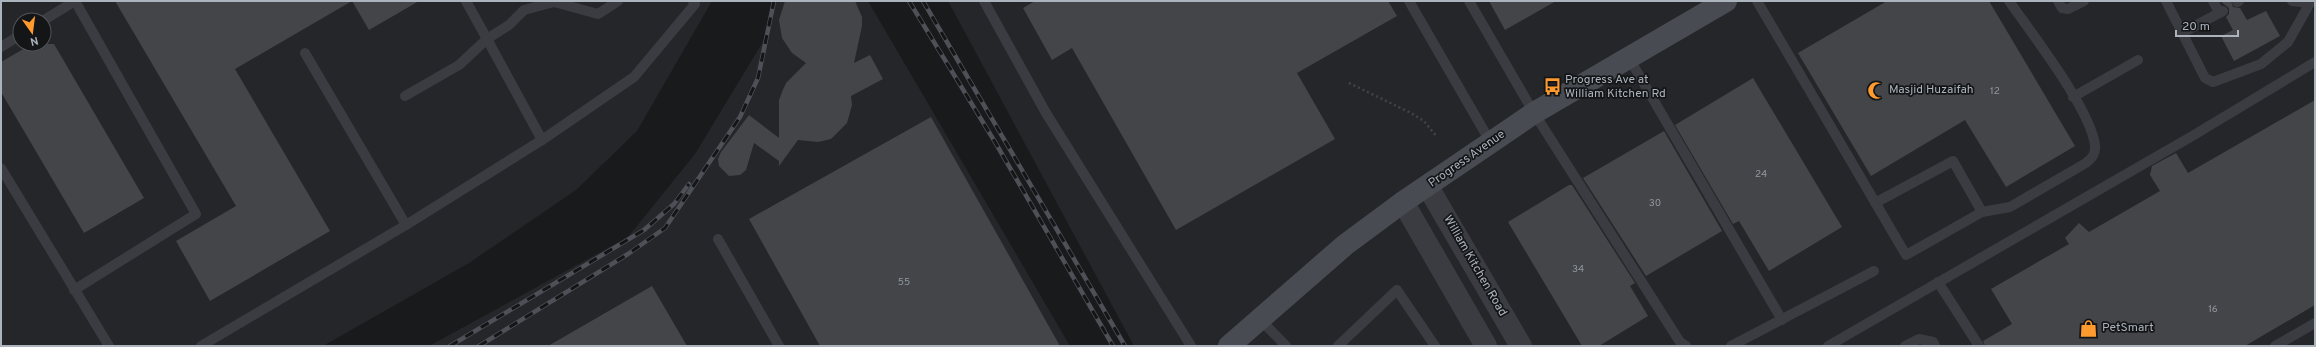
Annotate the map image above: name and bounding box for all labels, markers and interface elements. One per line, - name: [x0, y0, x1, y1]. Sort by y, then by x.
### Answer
- north arrow: [12, 12, 52, 52]
- scale bar: [2176, 12, 2238, 38]
- text: 20 m: [2182, 19, 2210, 35]
- text: N: [29, 33, 40, 48]
- place label: Progress Ave at William Kitchen Rd: [1565, 72, 1666, 102]
- bus stop icon: Progress Ave at William Kitchen Rd: [1542, 77, 1562, 97]
- mosque icon: Masjid Huzaifah: [1866, 80, 1886, 100]
- place label: Masjid Huzaifah: [1889, 82, 1974, 98]
- house number: 12: [1990, 85, 2000, 98]
- street label: Progress Avenue: [1426, 127, 1508, 191]
- house number: 24: [1755, 168, 1767, 181]
- house number: 30: [1649, 197, 1661, 210]
- street label: William Kitchen Road: [1440, 213, 1510, 319]
- house number: 34: [1572, 263, 1584, 276]
- house number: 55: [898, 276, 910, 289]
- house number: 16: [2208, 303, 2218, 316]
- shop icon: PetSmart: [2079, 318, 2099, 338]
- place label: PetSmart: [2102, 320, 2154, 336]

